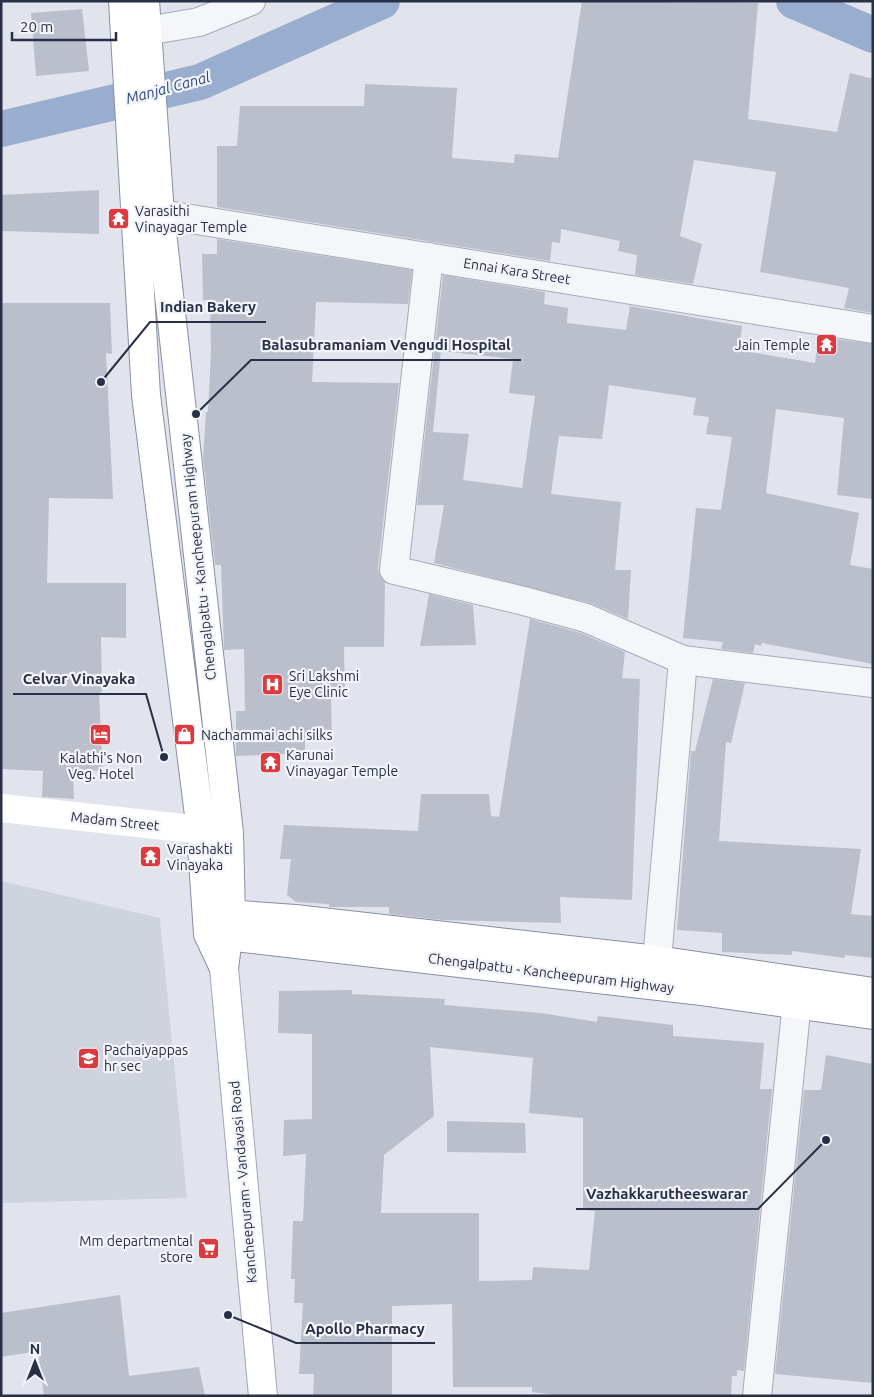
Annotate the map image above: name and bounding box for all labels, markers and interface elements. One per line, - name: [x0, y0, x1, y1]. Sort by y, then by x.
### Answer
- scale bar: [12, 10, 116, 42]
- text: 20 m: [20, 18, 53, 35]
- water label: Manjal Canal: [124, 68, 213, 107]
- place label: Varasithi Vinayagar Temple: [135, 203, 247, 235]
- temple icon: Varasithi Vinayagar Temple: [107, 207, 131, 231]
- street label: Ennai Kara Street: [462, 255, 572, 287]
- callout: Indian Bakery: [150, 292, 266, 322]
- text: Indian Bakery: [160, 298, 256, 315]
- callout: Balasubramaniam Vengudi Hospital: [251, 330, 521, 360]
- temple icon: Jain Temple: [814, 333, 838, 357]
- text: Balasubramaniam Vengudi Hospital: [261, 336, 511, 353]
- place label: Jain Temple: [735, 337, 810, 353]
- street label: Chengalpattu - Kancheepuram Highway: [177, 433, 219, 681]
- callout: Celvar Vinayaka: [13, 664, 146, 694]
- place label: Sri Lakshmi Eye Clinic: [289, 668, 359, 700]
- text: Celvar Vinayaka: [23, 670, 135, 687]
- hospital icon: Sri Lakshmi Eye Clinic: [261, 672, 285, 696]
- hotel icon: Kalathi's Non Veg. Hotel: [89, 723, 113, 747]
- shop icon: Nachammai achi silks: [173, 723, 197, 747]
- place label: Nachammai achi silks: [201, 727, 332, 743]
- place label: Karunai Vinayagar Temple: [286, 747, 398, 779]
- place label: Kalathi's Non Veg. Hotel: [60, 750, 142, 782]
- temple icon: Karunai Vinayagar Temple: [258, 751, 282, 775]
- street label: Madam Street: [70, 808, 161, 834]
- place label: Varashakti Vinayaka: [167, 841, 233, 873]
- temple icon: Varashakti Vinayaka: [139, 845, 163, 869]
- street label: Chengalpattu - Kancheepuram Highway: [427, 950, 675, 996]
- place label: Pachaiyappas hr sec: [104, 1042, 188, 1074]
- school or university icon: Pachaiyappas hr sec: [76, 1046, 100, 1070]
- street label: Kancheepuram - Vandavasi Road: [226, 1080, 260, 1284]
- callout: Vazhakkarutheeswarar: [576, 1179, 758, 1209]
- text: Vazhakkarutheeswarar: [586, 1185, 749, 1202]
- place label: Mm departmental store: [79, 1233, 193, 1265]
- supermarket icon: Mm departmental store: [197, 1237, 221, 1261]
- callout: Apollo Pharmacy: [296, 1313, 435, 1343]
- text: Apollo Pharmacy: [305, 1320, 425, 1337]
- north arrow: [10, 1337, 60, 1387]
- text: N: [30, 1341, 40, 1357]

